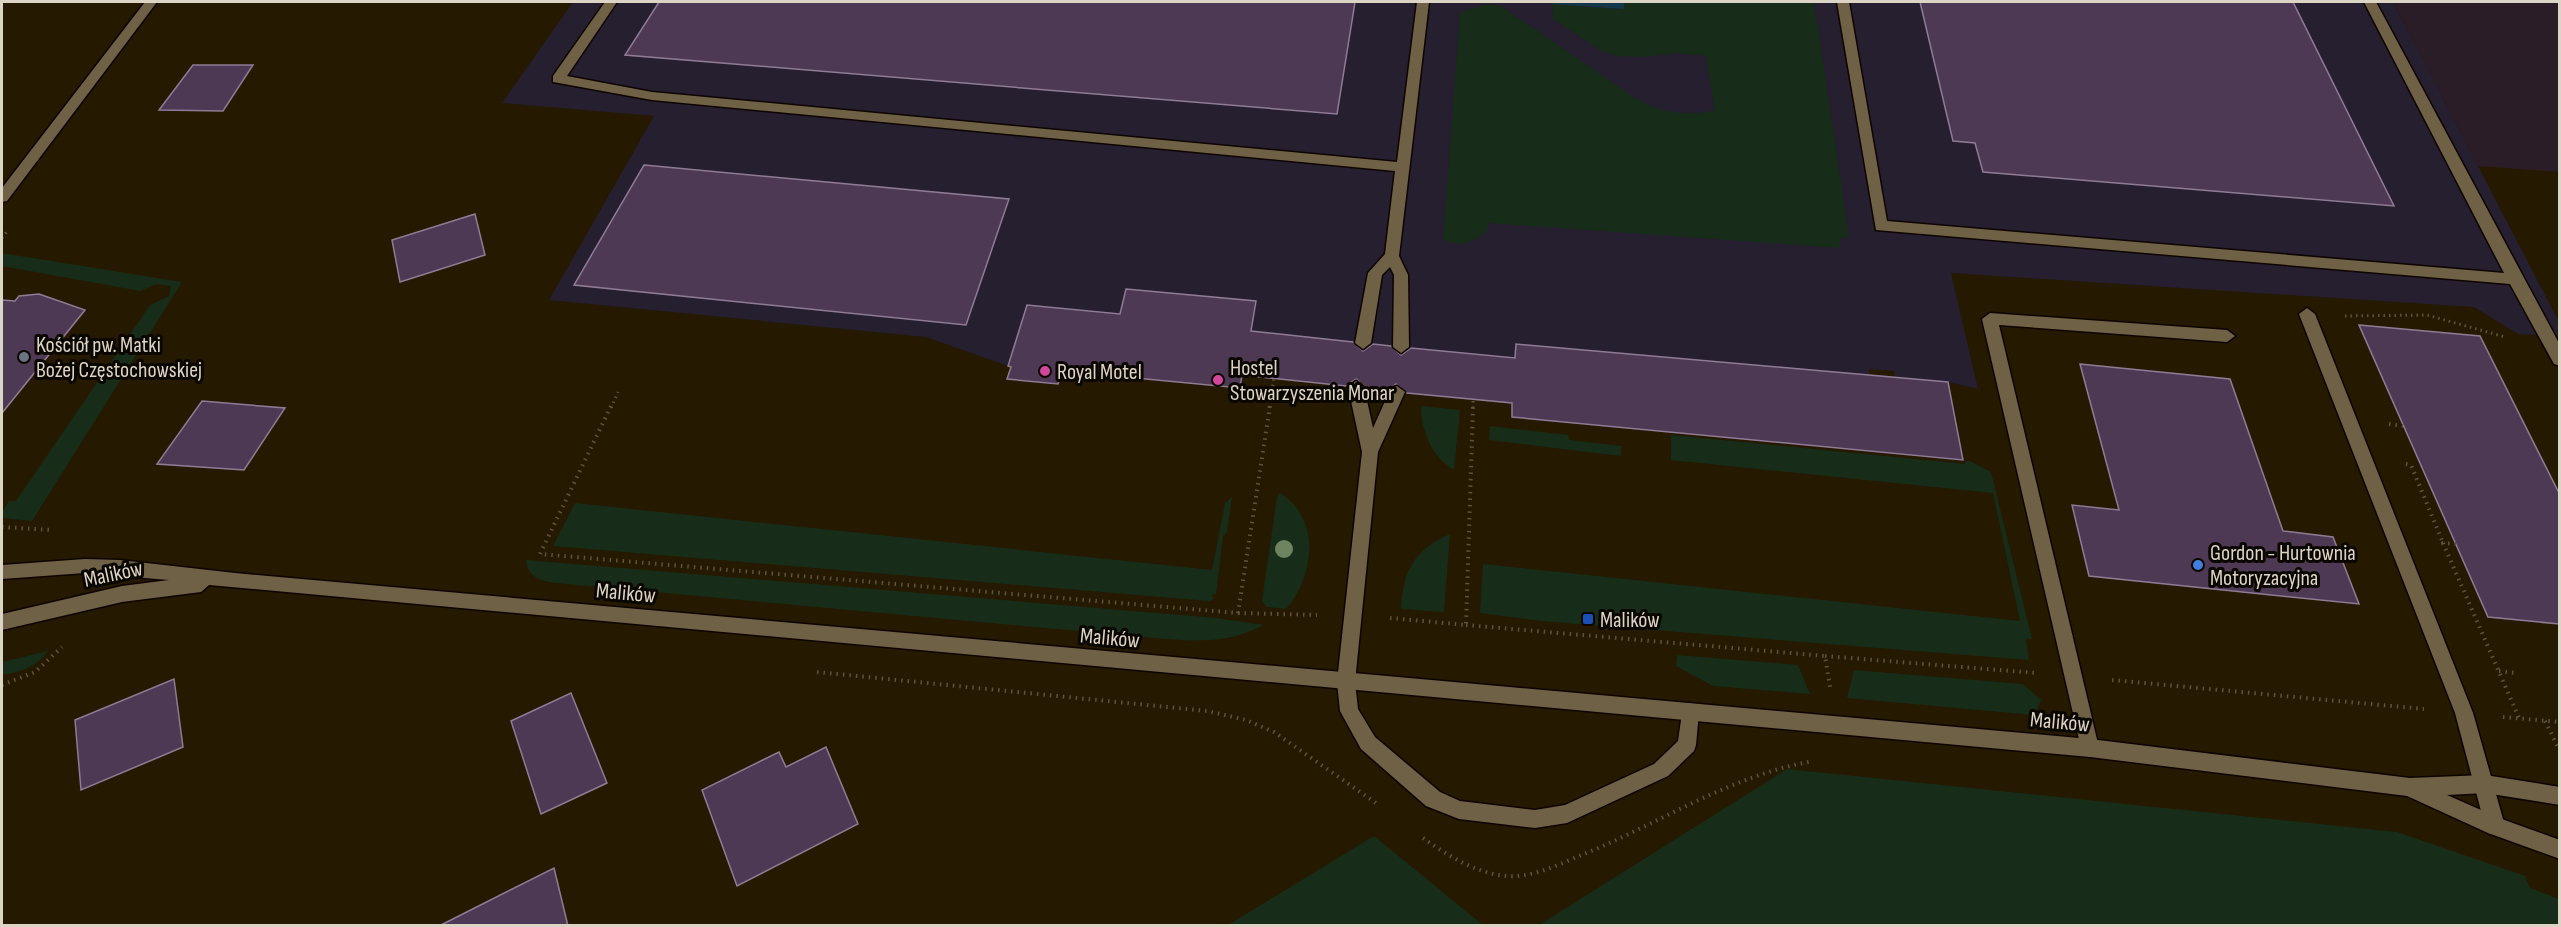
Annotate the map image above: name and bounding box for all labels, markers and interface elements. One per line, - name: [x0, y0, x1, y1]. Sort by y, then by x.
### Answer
- place label: Kościół pw. Matki Bożej Częstochowskiej: [36, 332, 202, 384]
- marker: Kościół pw. Matki Bożej Częstochowskiej: [17, 350, 31, 364]
- place label: Hostel Stowarzyszenia Monar: [1230, 355, 1394, 407]
- place label: Royal Motel: [1057, 359, 1142, 386]
- marker: Royal Motel: [1038, 364, 1052, 378]
- marker: Hostel Stowarzyszenia Monar: [1211, 373, 1225, 387]
- place label: Gordon - Hurtownia Motoryzacyjna: [2210, 540, 2356, 592]
- street label: Malików: [81, 555, 145, 594]
- marker: Gordon - Hurtownia Motoryzacyjna: [2191, 558, 2205, 572]
- street label: Malików: [595, 577, 657, 610]
- place label: Malików: [1600, 607, 1660, 634]
- marker: Malików: [1581, 612, 1595, 626]
- street label: Malików: [1079, 622, 1141, 655]
- street label: Malików: [2029, 706, 2091, 739]

